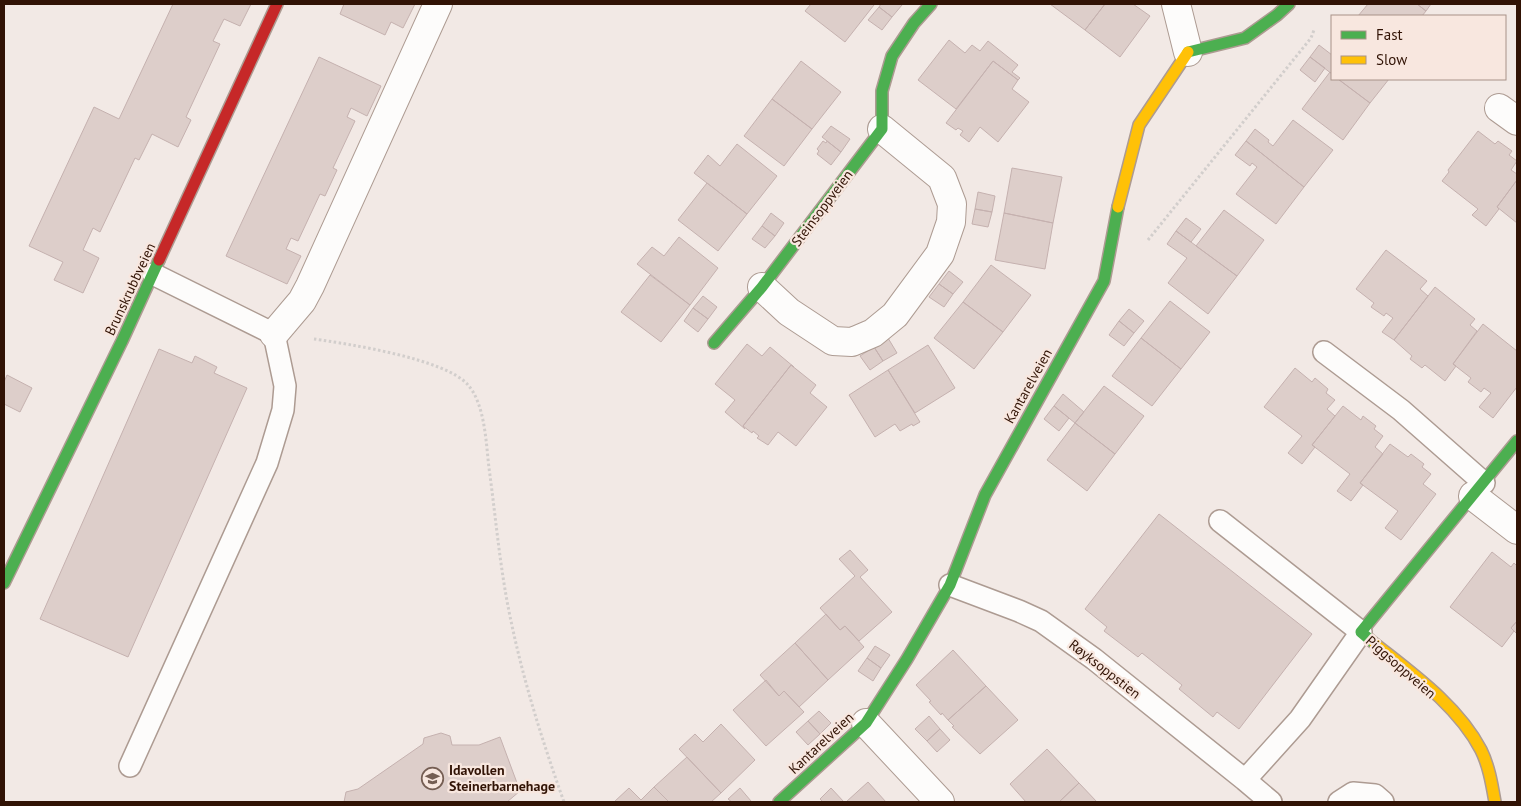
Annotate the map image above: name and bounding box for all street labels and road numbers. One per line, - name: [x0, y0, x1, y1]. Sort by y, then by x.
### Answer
- street label: Steinsoppveien: [787, 166, 857, 250]
- street label: Brunskrubbveien: [101, 240, 159, 338]
- street label: Kantarelveien: [1000, 345, 1056, 427]
- street label: Piggsoppveien: [1362, 632, 1440, 702]
- street label: Røyksoppstien: [1066, 635, 1144, 703]
- street label: Kantarelveien: [785, 708, 857, 778]

